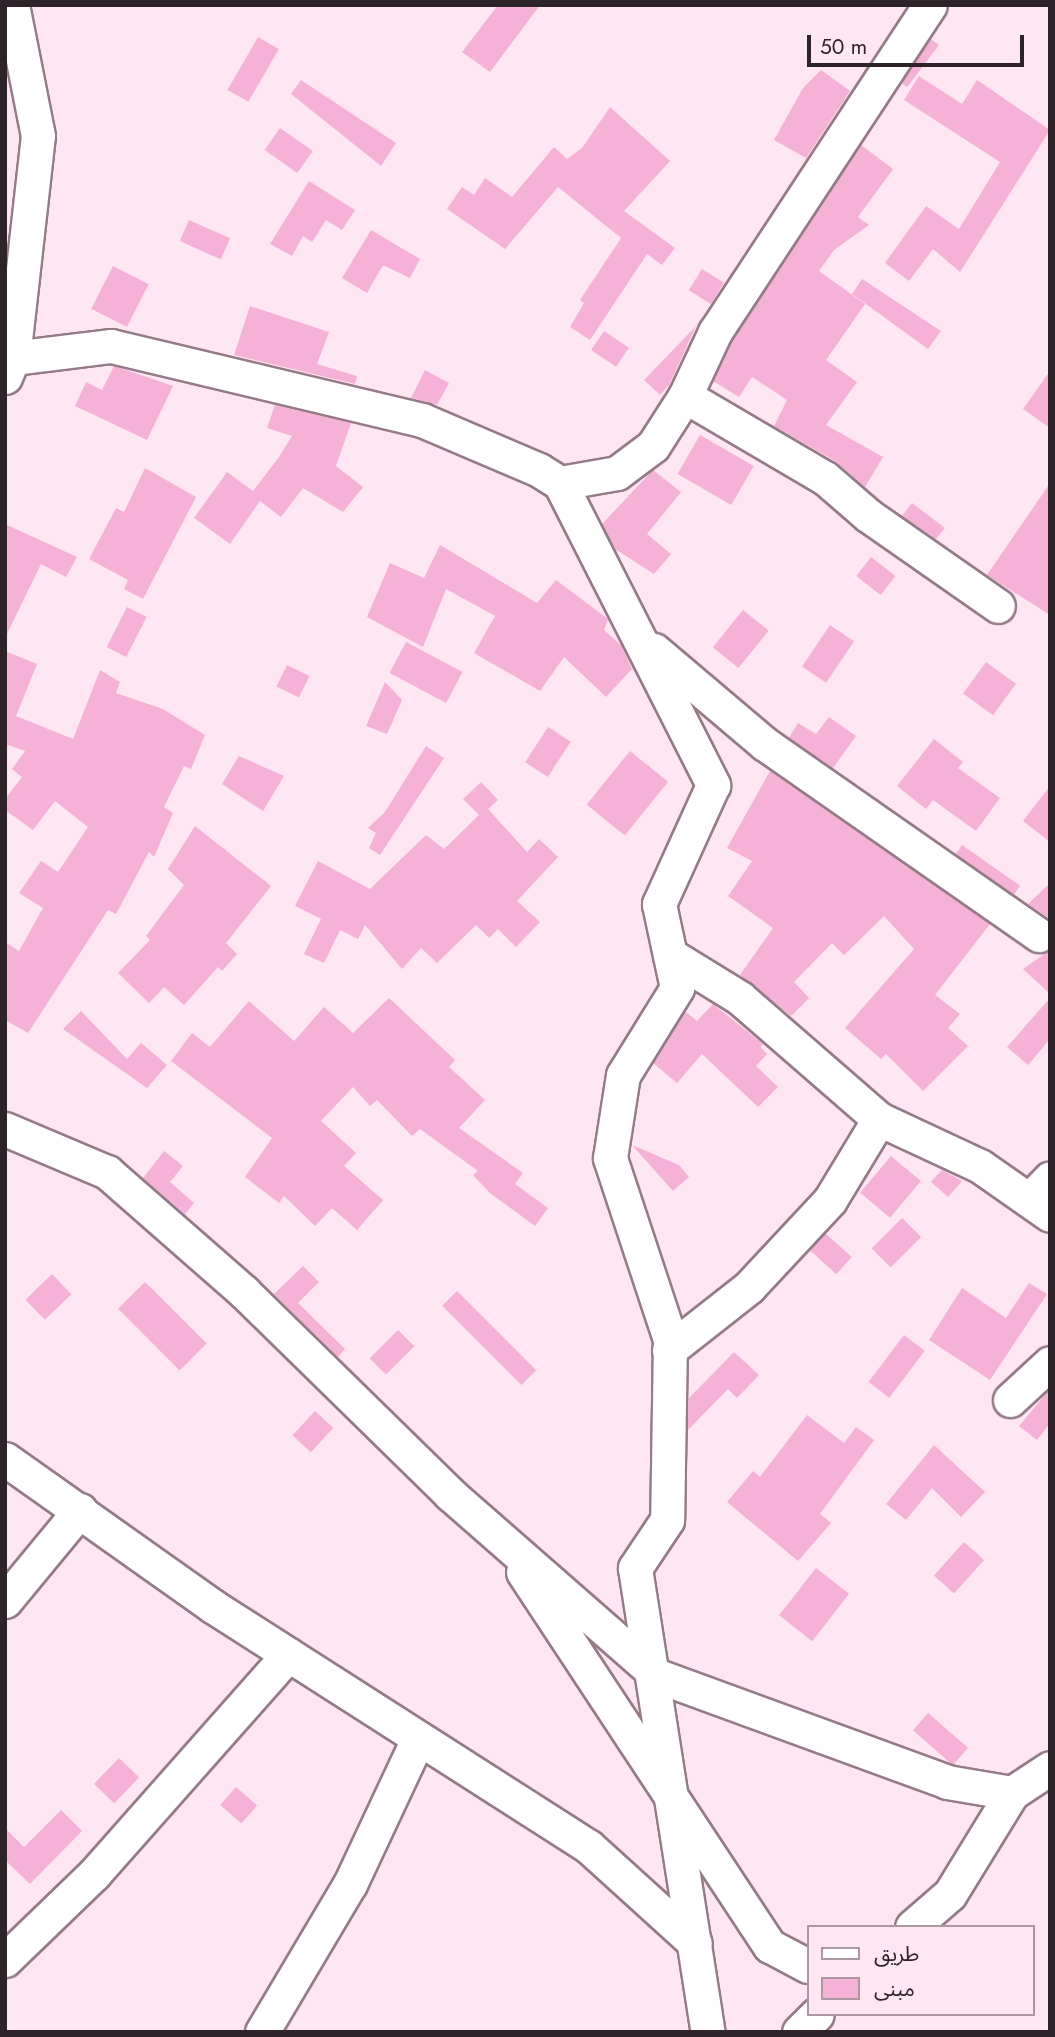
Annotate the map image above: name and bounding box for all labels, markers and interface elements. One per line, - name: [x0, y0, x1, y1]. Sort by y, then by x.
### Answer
- scale bar: [810, 21, 1027, 65]
- text: 50 m: [820, 32, 867, 62]
- legend: [806, 1925, 1034, 2016]
- text: طريق: [874, 1939, 919, 1969]
- text: مبنى: [874, 1974, 915, 2004]

